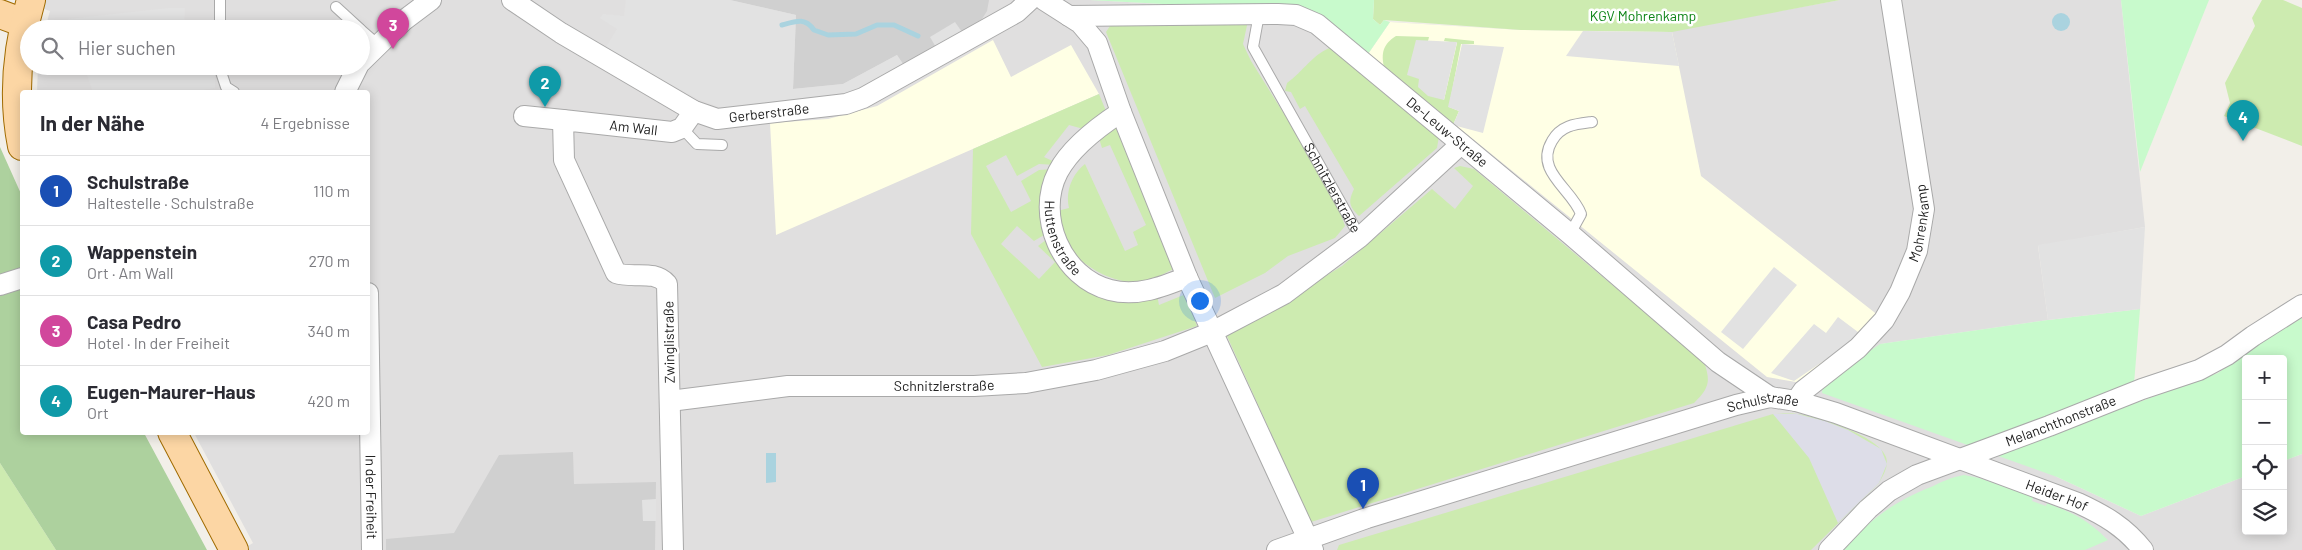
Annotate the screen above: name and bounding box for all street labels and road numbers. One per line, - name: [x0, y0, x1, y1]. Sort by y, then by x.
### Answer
- street label: De-Leuw-Straße: [1403, 93, 1492, 170]
- street label: Gerberstraße: [728, 99, 810, 126]
- street label: Am Wall: [609, 116, 658, 138]
- street label: Schnitzlerstraße: [1301, 139, 1365, 235]
- street label: Mohrenkamp: [1904, 183, 1932, 264]
- street label: Huttenstraße: [1042, 200, 1085, 279]
- street label: Zwinglistraße: [659, 301, 678, 383]
- street label: Schnitzlerstraße: [894, 376, 995, 394]
- street label: Schulstraße: [1725, 388, 1800, 415]
- street label: Melanchthonstraße: [2003, 391, 2118, 449]
- street label: In der Freiheit: [363, 455, 381, 539]
- street label: Heider Hof: [2024, 475, 2091, 514]

